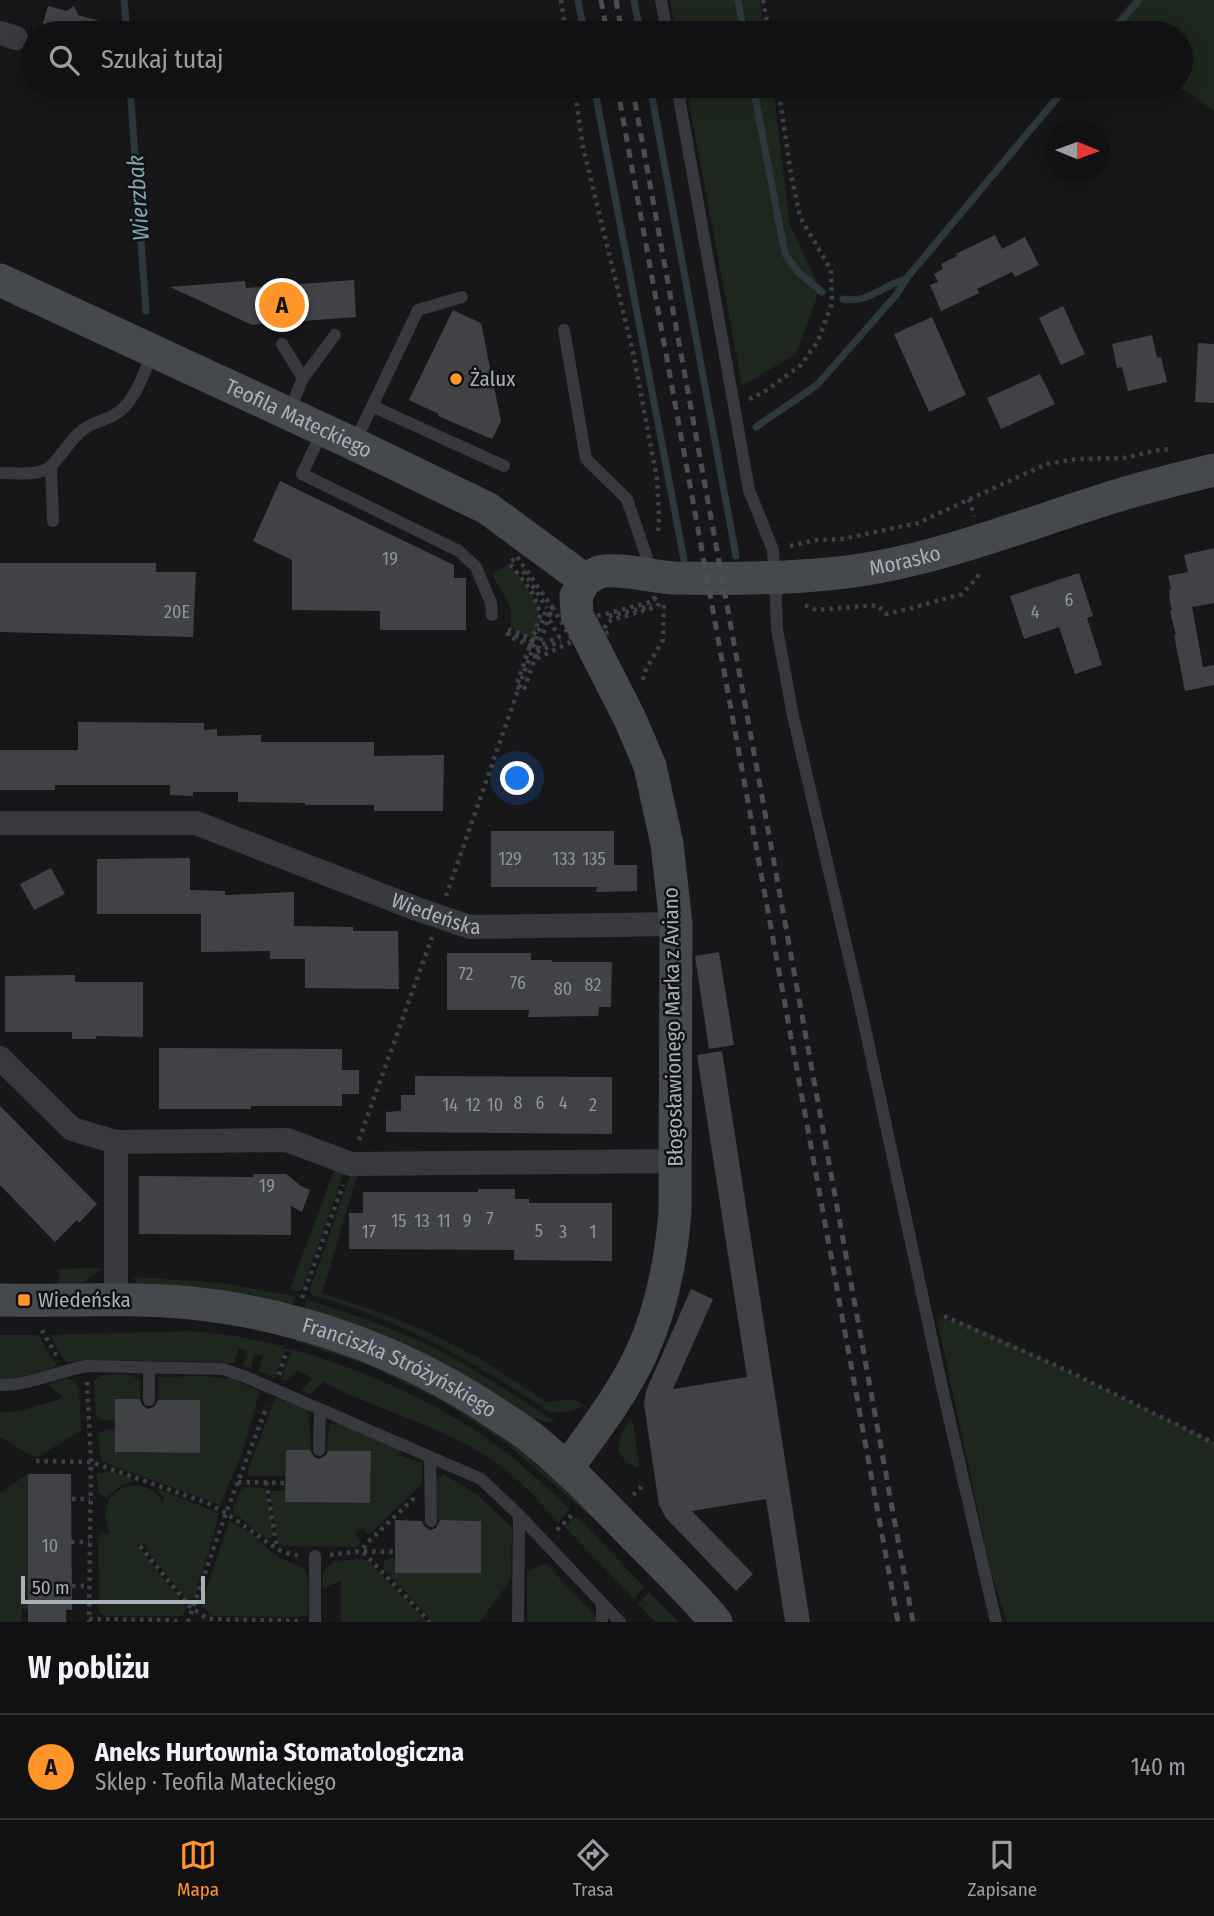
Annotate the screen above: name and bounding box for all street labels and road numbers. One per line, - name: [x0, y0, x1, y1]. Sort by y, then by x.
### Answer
- street label: Teofila Mateckiego: [221, 373, 376, 464]
- street label: Morasko: [867, 540, 944, 581]
- street label: Wiedeńska: [388, 887, 481, 940]
- street label: Błogosławionego Marka z Aviano: [658, 887, 688, 1167]
- street label: Franciszka Stróżyńskiego: [299, 1312, 502, 1423]

